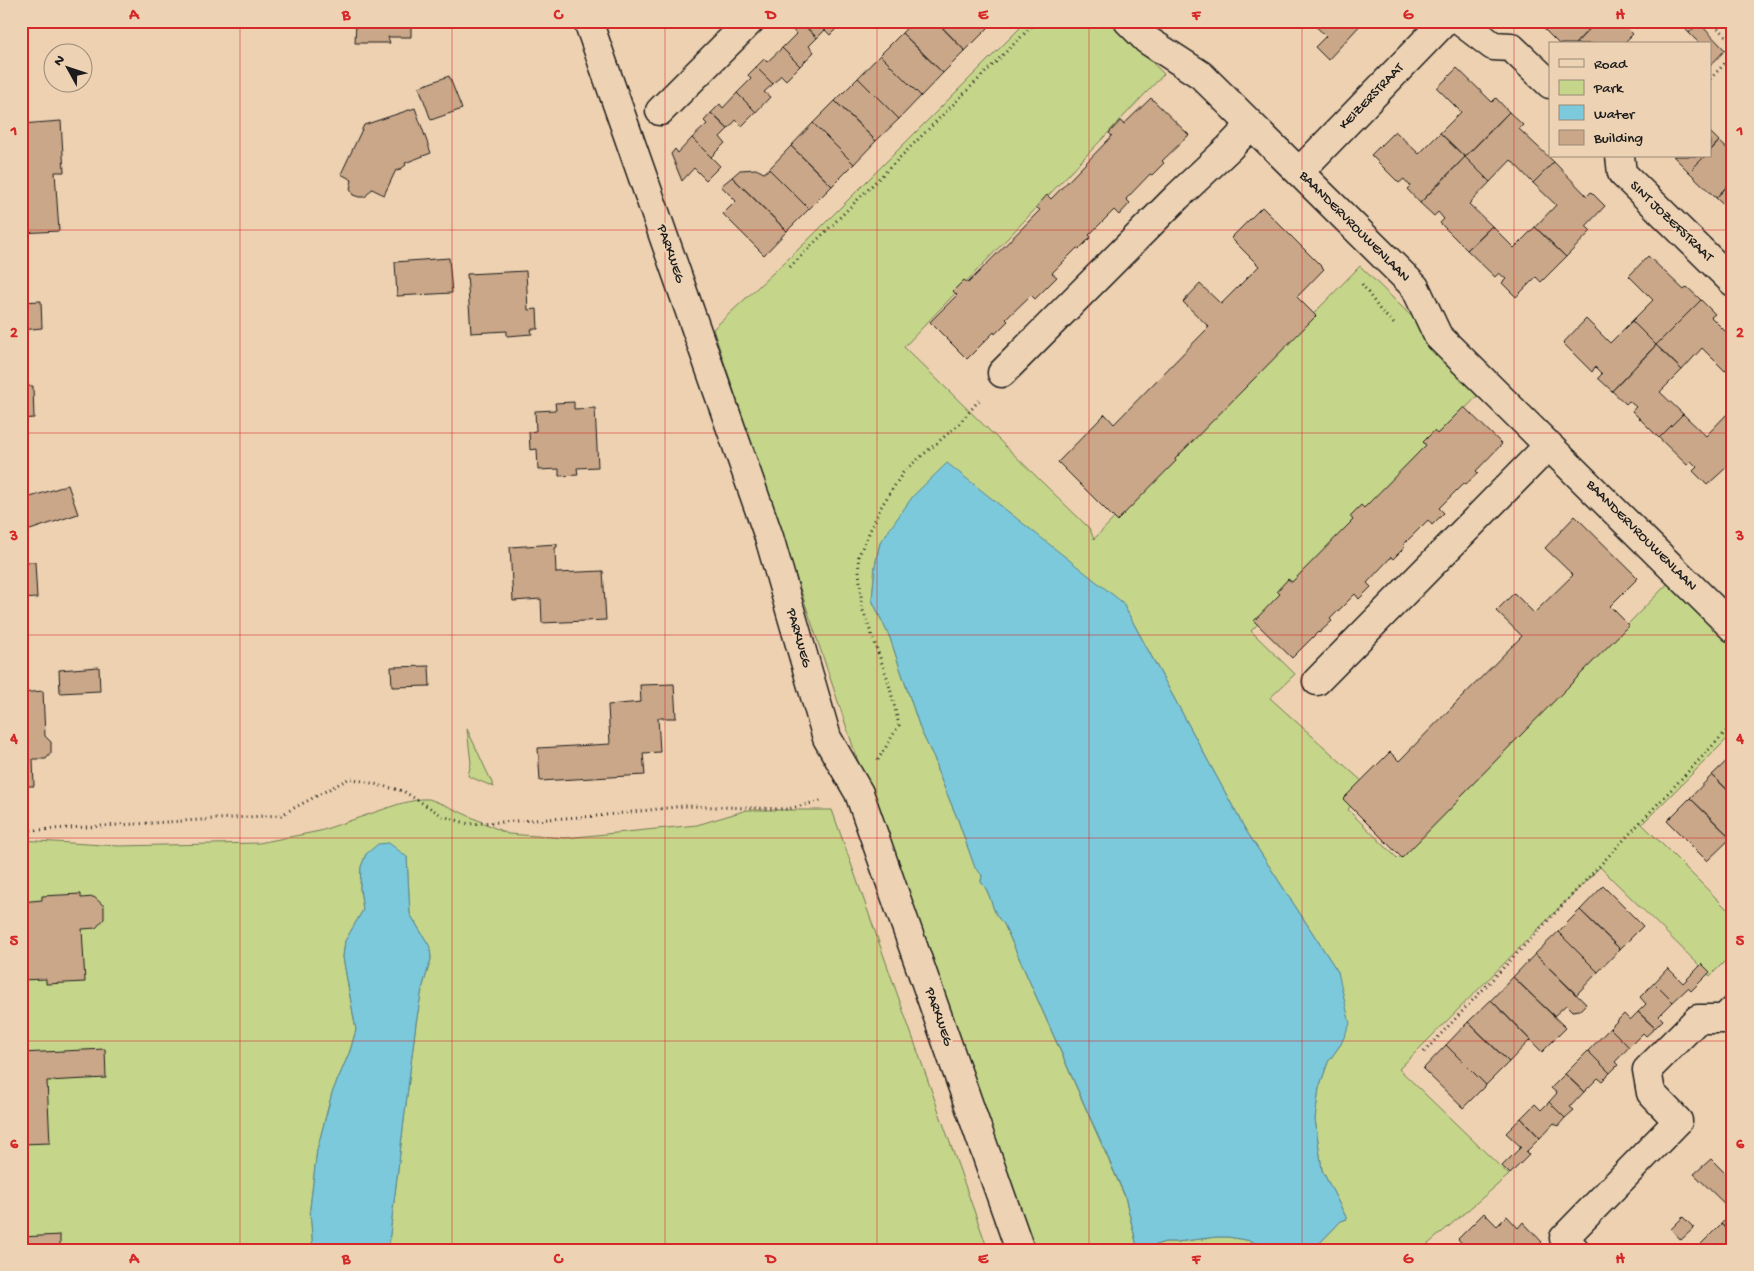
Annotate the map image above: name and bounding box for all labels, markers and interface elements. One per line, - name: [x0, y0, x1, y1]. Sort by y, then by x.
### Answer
- text: A: [128, 7, 140, 26]
- text: B: [341, 7, 351, 26]
- text: C: [553, 7, 564, 26]
- text: D: [764, 7, 777, 26]
- text: E: [978, 7, 989, 26]
- text: F: [1191, 7, 1202, 26]
- text: G: [1403, 7, 1414, 26]
- text: H: [1615, 7, 1625, 26]
- north arrow: [42, 42, 92, 92]
- legend: [1549, 42, 1712, 158]
- text: N: [51, 52, 69, 70]
- text: Road: [1594, 56, 1628, 74]
- street label: KEIZERSTRAAT: [1336, 60, 1408, 134]
- text: Park: [1593, 80, 1624, 98]
- text: Water: [1594, 106, 1636, 124]
- text: 1: [10, 123, 17, 142]
- text: 1: [1736, 123, 1743, 142]
- text: Building: [1593, 130, 1643, 148]
- street label: BAANDERVROUWENLAAN: [1294, 167, 1413, 286]
- street label: SINT JOZEFSTRAAT: [1626, 178, 1717, 267]
- street label: PARKWEG: [652, 222, 688, 286]
- text: 2: [10, 325, 18, 344]
- text: 2: [1736, 325, 1744, 344]
- street label: BAANDERVROUWENLAAN: [1581, 476, 1700, 595]
- text: 3: [9, 528, 18, 547]
- text: 3: [1735, 528, 1744, 547]
- street label: PARKWEG: [781, 606, 815, 671]
- text: 4: [9, 731, 18, 750]
- text: 4: [1735, 731, 1744, 750]
- text: 5: [10, 933, 19, 952]
- text: 5: [1736, 933, 1745, 952]
- street label: PARKWEG: [920, 985, 956, 1049]
- text: 6: [10, 1136, 19, 1155]
- text: 6: [1736, 1136, 1745, 1155]
- text: A: [128, 1251, 140, 1270]
- text: B: [341, 1251, 351, 1270]
- text: C: [553, 1251, 564, 1270]
- text: D: [764, 1251, 777, 1270]
- text: E: [978, 1251, 989, 1270]
- text: F: [1191, 1251, 1202, 1270]
- text: G: [1403, 1251, 1414, 1270]
- text: H: [1615, 1251, 1625, 1270]

